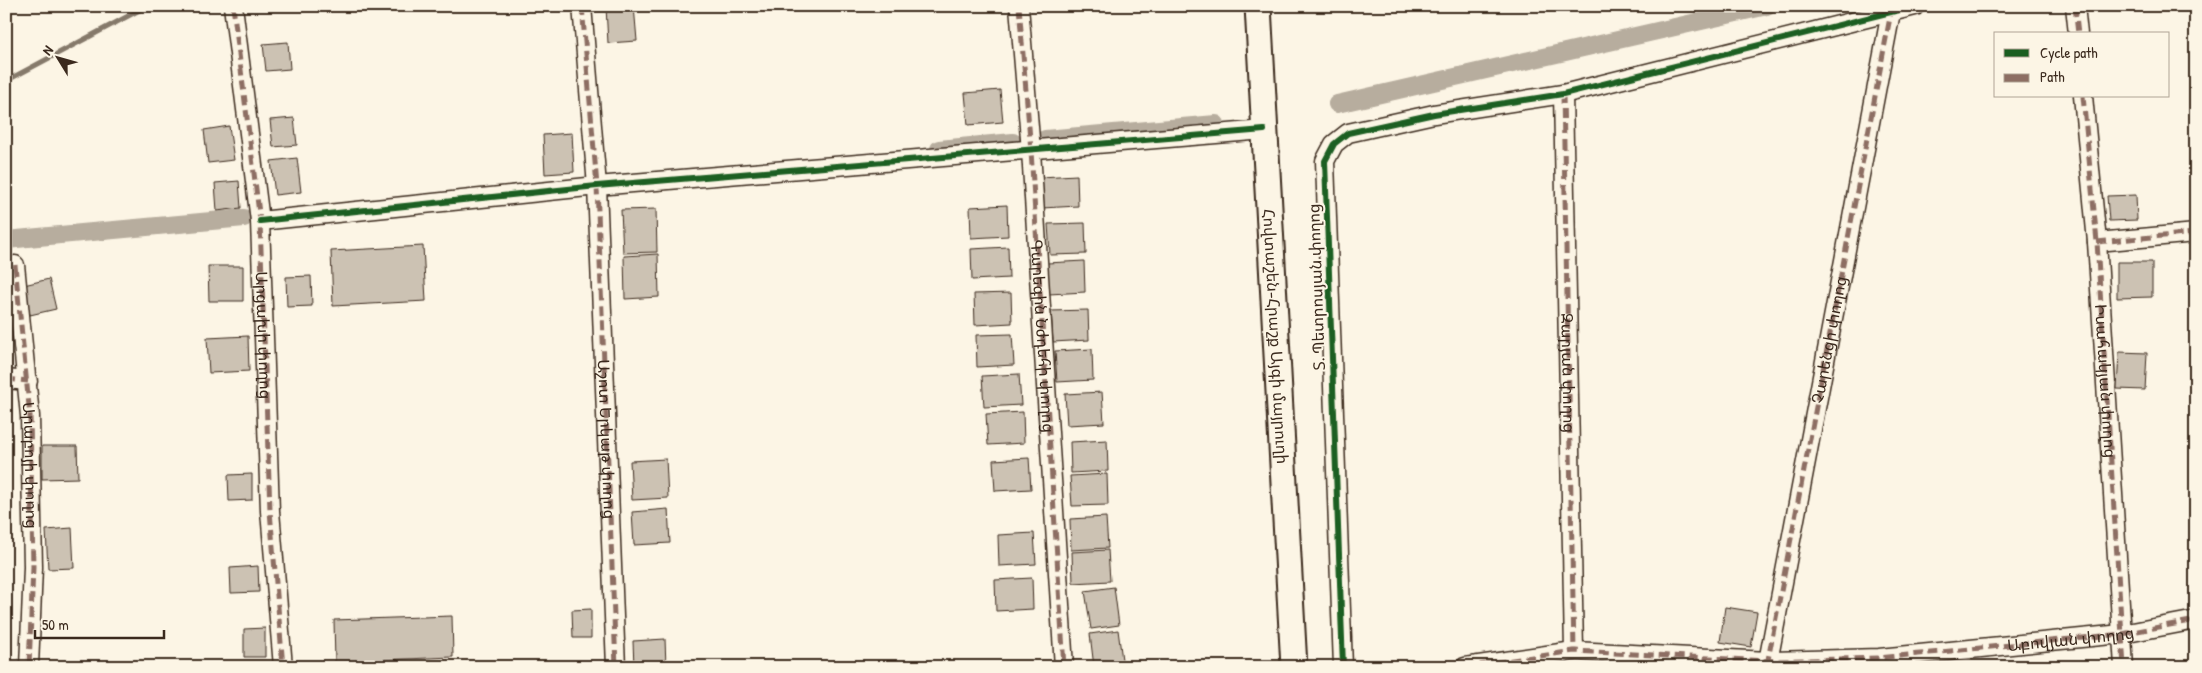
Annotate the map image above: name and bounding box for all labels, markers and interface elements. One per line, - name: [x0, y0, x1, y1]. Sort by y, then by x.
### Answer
- north arrow: [32, 32, 82, 82]
- legend: [1994, 32, 2170, 98]
- text: N: [37, 41, 57, 59]
- text: Cycle path: [2040, 42, 2098, 63]
- text: Path: [2040, 66, 2065, 87]
- street label: Տ. Պետրոսյան փողոց: [1302, 203, 1330, 371]
- street label: Հովտաշեն-Հրաշք Այգի մայրուղի: [1258, 208, 1294, 465]
- street label: Գարեգին Նժդեհի փողոց: [1026, 239, 1060, 434]
- street label: Արցախի փողոց: [251, 271, 277, 400]
- street label: Չարենցի փողոց: [1806, 274, 1852, 405]
- street label: Իսահակյան փողոց: [2090, 304, 2122, 459]
- street label: Զարյան փողոց: [1556, 313, 1581, 433]
- street label: Աշոտ Երկաթ փողոց: [593, 359, 621, 520]
- street label: Արաբոյի փողոց: [18, 401, 43, 529]
- scale bar: [35, 608, 164, 640]
- text: 50 m: [42, 614, 69, 635]
- street label: Աբովյան փողոց: [2006, 621, 2136, 656]

